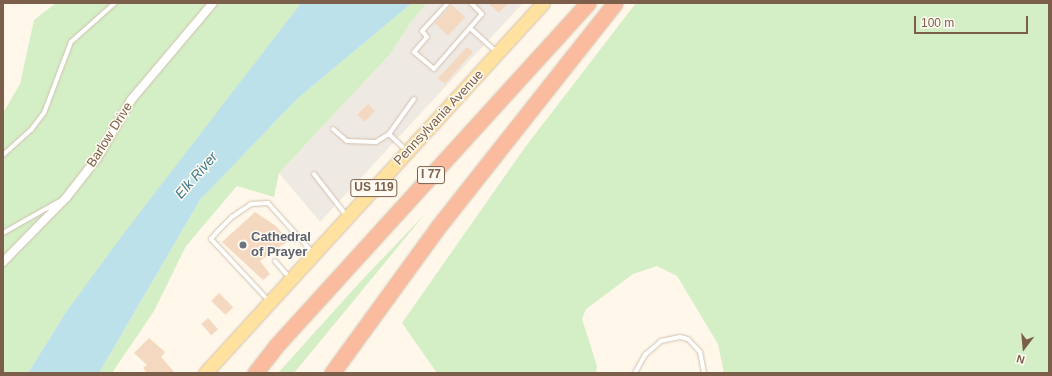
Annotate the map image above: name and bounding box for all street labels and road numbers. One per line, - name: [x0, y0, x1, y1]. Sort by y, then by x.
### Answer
- street label: Pennsylvania Avenue: [391, 67, 487, 169]
- street label: Barlow Drive: [84, 100, 136, 170]
- road number: I 77: [416, 165, 446, 185]
- road number: US 119: [350, 178, 398, 198]

